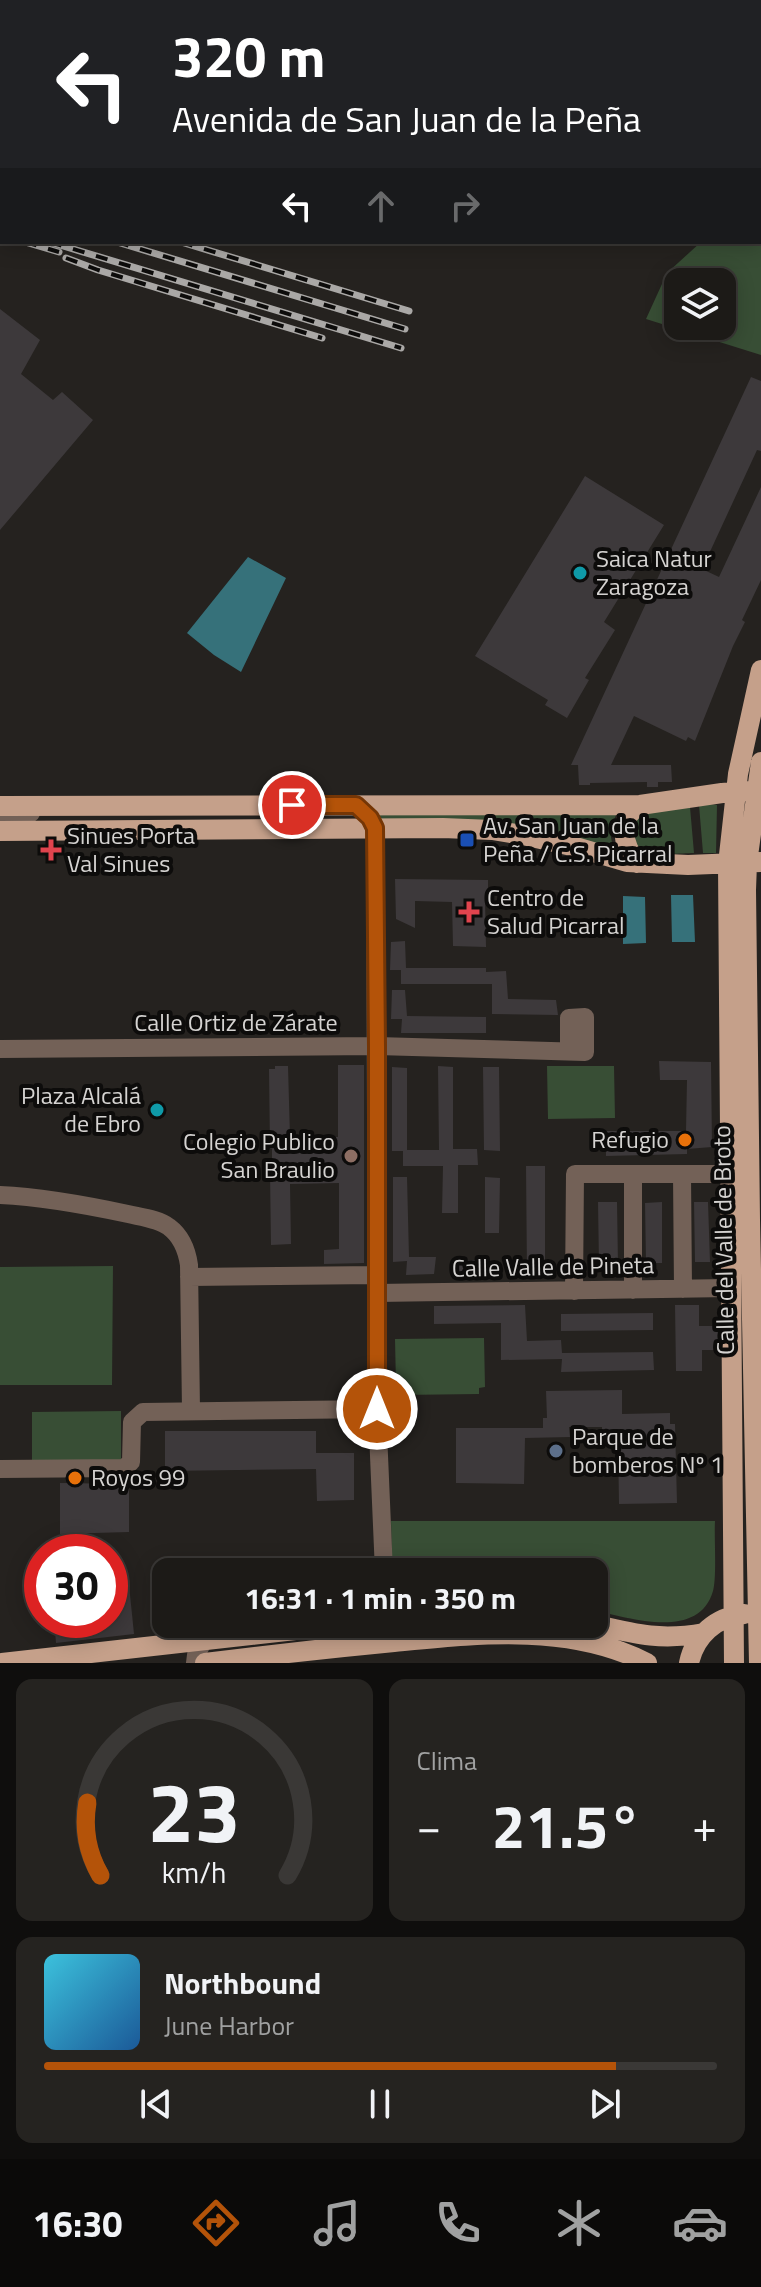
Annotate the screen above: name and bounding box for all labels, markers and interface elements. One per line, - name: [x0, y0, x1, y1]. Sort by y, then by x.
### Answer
- text: 320 m: [172, 14, 325, 99]
- icon: left: [40, 32, 144, 136]
- text: Avenida de San Juan de la Peña: [172, 91, 641, 146]
- icon: left: [275, 184, 319, 228]
- icon: ahead: [359, 184, 403, 228]
- icon: right: [443, 184, 487, 228]
- map controls: [664, 268, 736, 340]
- button: layers: [664, 268, 736, 340]
- place label: Saica Natur Zaragoza: [596, 540, 712, 604]
- marker: Saica Natur Zaragoza: [571, 564, 589, 582]
- pin: [258, 771, 326, 839]
- icon: arrive: [270, 783, 314, 827]
- place label: Av. San Juan de la Peña / C.S. Picarral: [483, 807, 672, 871]
- place label: Sinues Porta Val Sinues: [67, 817, 195, 881]
- marker: Av. San Juan de la Peña / C.S. Picarral: [458, 831, 476, 849]
- marker: Sinues Porta Val Sinues: [42, 841, 60, 859]
- place label: Centro de Salud Picarral: [487, 879, 624, 943]
- marker: Centro de Salud Picarral: [458, 901, 480, 923]
- street label: Calle Ortiz de Zárate: [134, 1004, 338, 1040]
- place label: Plaza Alcalá de Ebro: [21, 1077, 141, 1141]
- marker: Plaza Alcalá de Ebro: [148, 1101, 166, 1119]
- place label: Refugio: [591, 1121, 669, 1157]
- place label: Colegio Publico San Braulio: [183, 1123, 335, 1187]
- street label: Calle del Valle de Broto: [703, 1125, 743, 1355]
- marker: Refugio: [676, 1131, 694, 1149]
- marker: Colegio Publico San Braulio: [342, 1147, 360, 1165]
- street label: Calle Valle de Pineta: [451, 1246, 654, 1286]
- position arrow: [335, 1367, 419, 1451]
- place label: Parque de bomberos Nº 1: [572, 1418, 723, 1482]
- marker: Parque de bomberos Nº 1: [547, 1442, 565, 1460]
- place label: Royos 99: [91, 1459, 185, 1495]
- marker: Royos 99: [66, 1469, 84, 1487]
- speed limit sign: 30: [24, 1534, 128, 1638]
- text: 16:31 · 1 min · 350 m: [244, 1575, 516, 1621]
- text: Clima: [417, 1741, 477, 1780]
- text: 23: [148, 1748, 241, 1874]
- text: 21.5°: [492, 1780, 642, 1871]
- text: −: [417, 1792, 441, 1859]
- text: +: [692, 1792, 717, 1859]
- text: km/h: [162, 1851, 227, 1894]
- text: Northbound: [164, 1960, 321, 2006]
- text: June Harbor: [164, 2006, 294, 2045]
- icon: previous: [134, 2082, 178, 2126]
- icon: pause: [358, 2082, 402, 2126]
- icon: next: [583, 2082, 627, 2126]
- icon: directions: [188, 2195, 244, 2251]
- icon: music: [309, 2195, 365, 2251]
- icon: phone: [430, 2195, 486, 2251]
- icon: climate: [551, 2195, 607, 2251]
- icon: car: [672, 2195, 728, 2251]
- text: 16:30: [33, 2196, 122, 2251]

